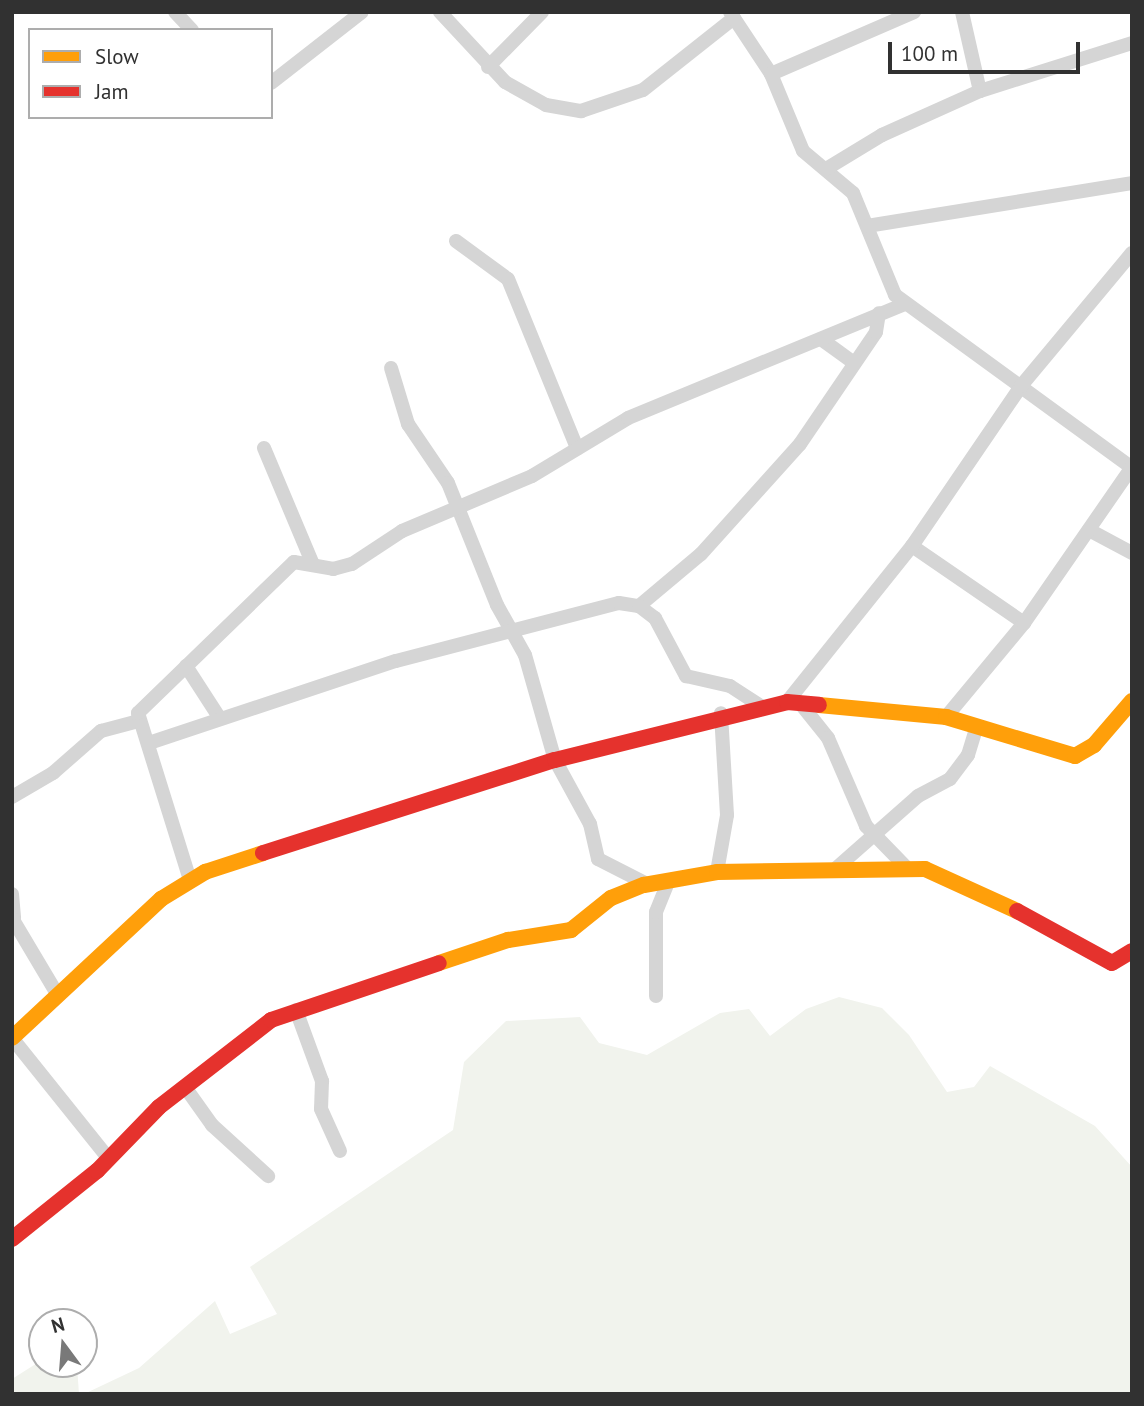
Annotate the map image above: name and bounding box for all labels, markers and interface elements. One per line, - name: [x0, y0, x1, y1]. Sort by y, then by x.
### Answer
- legend: [28, 28, 273, 119]
- scale bar: [892, 28, 1084, 72]
- text: 100 m: [901, 40, 958, 67]
- text: Slow: [95, 43, 139, 70]
- text: Jam: [95, 78, 129, 105]
- north arrow: [28, 1308, 98, 1378]
- text: N: [48, 1311, 67, 1338]

